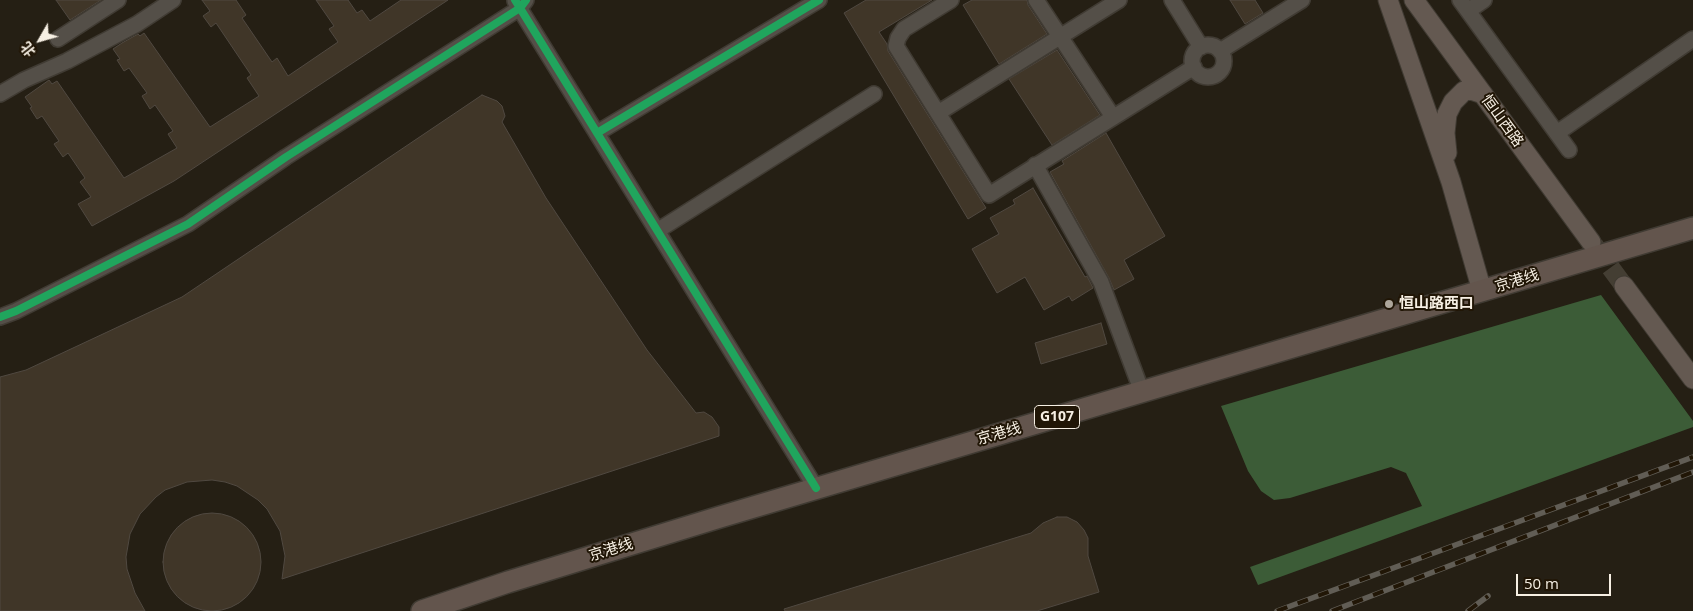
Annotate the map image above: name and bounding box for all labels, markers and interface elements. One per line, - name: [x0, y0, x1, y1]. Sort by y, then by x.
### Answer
- north arrow: [15, 15, 65, 65]
- text: 北: [16, 38, 40, 61]
- street label: 恒山西路: [1477, 91, 1527, 151]
- street label: 京港线: [1493, 266, 1541, 296]
- place label: 恒山路西口: [1399, 295, 1474, 313]
- marker: 恒山路西口: [1383, 298, 1395, 310]
- road number: G107: [1034, 406, 1080, 428]
- street label: 京港线: [975, 419, 1023, 449]
- street label: 京港线: [587, 535, 635, 565]
- scale bar: [1518, 564, 1613, 596]
- text: 50 m: [1524, 573, 1559, 593]

